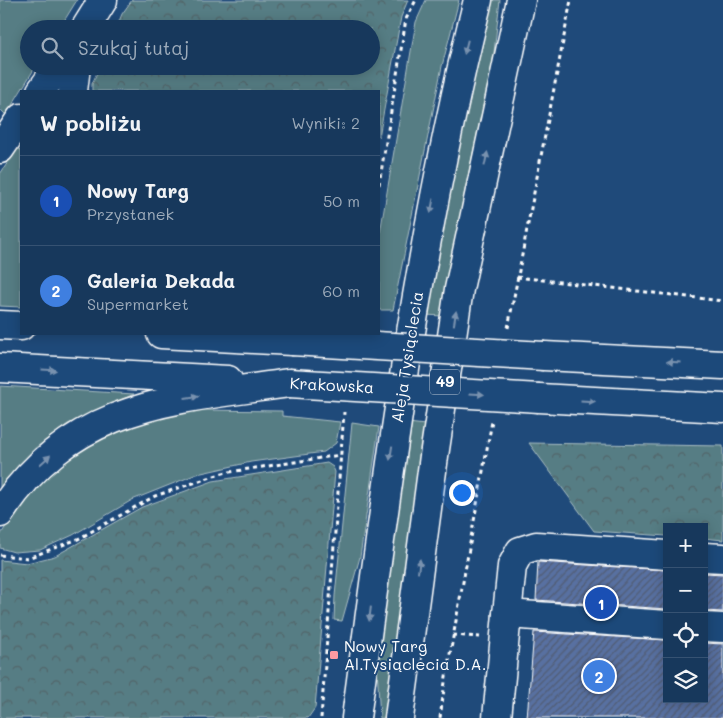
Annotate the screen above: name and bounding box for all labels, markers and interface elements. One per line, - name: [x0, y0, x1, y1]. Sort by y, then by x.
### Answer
- search box: [20, 20, 380, 75]
- icon: search: [38, 34, 66, 62]
- text: Szukaj tutaj: [78, 35, 189, 60]
- one-way arrow: [462, 40, 470, 55]
- text: W pobliżu: [40, 109, 141, 136]
- text: Wyniki: 2: [291, 112, 360, 133]
- one-way arrow: [483, 150, 491, 166]
- text: Nowy Targ: [87, 178, 189, 203]
- text: 1: [52, 190, 60, 211]
- text: 50 m: [323, 190, 360, 211]
- one-way arrow: [427, 198, 435, 214]
- text: Przystanek: [87, 203, 174, 224]
- text: Galeria Dekada: [87, 268, 235, 293]
- text: 2: [52, 280, 60, 301]
- text: 60 m: [323, 280, 360, 301]
- street label: Aleja Tysiąclecia: [386, 290, 427, 424]
- text: Supermarket: [87, 293, 189, 314]
- one-way arrow: [451, 310, 459, 326]
- one-way arrow: [666, 358, 682, 366]
- one-way arrow: [41, 367, 57, 375]
- road number: 49: [430, 370, 460, 394]
- street label: Krakowska: [289, 372, 375, 397]
- one-way arrow: [470, 391, 486, 399]
- one-way arrow: [184, 393, 200, 401]
- one-way arrow: [580, 397, 596, 405]
- one-way arrow: [387, 445, 395, 461]
- one-way arrow: [38, 455, 51, 466]
- your location: [449, 480, 475, 506]
- map controls: [663, 523, 708, 703]
- button: +: [663, 523, 708, 568]
- one-way arrow: [415, 557, 423, 573]
- button: −: [663, 568, 708, 613]
- pin: 1: [585, 584, 617, 622]
- one-way arrow: [366, 606, 374, 622]
- button: locate: [663, 613, 708, 658]
- place label: Nowy Targ Al.Tysiąclecia D.A.: [344, 635, 486, 674]
- marker: Nowy Targ Al.Tysiąclecia D.A.: [328, 649, 340, 661]
- pin: 2: [583, 657, 615, 695]
- button: layers: [663, 658, 708, 703]

